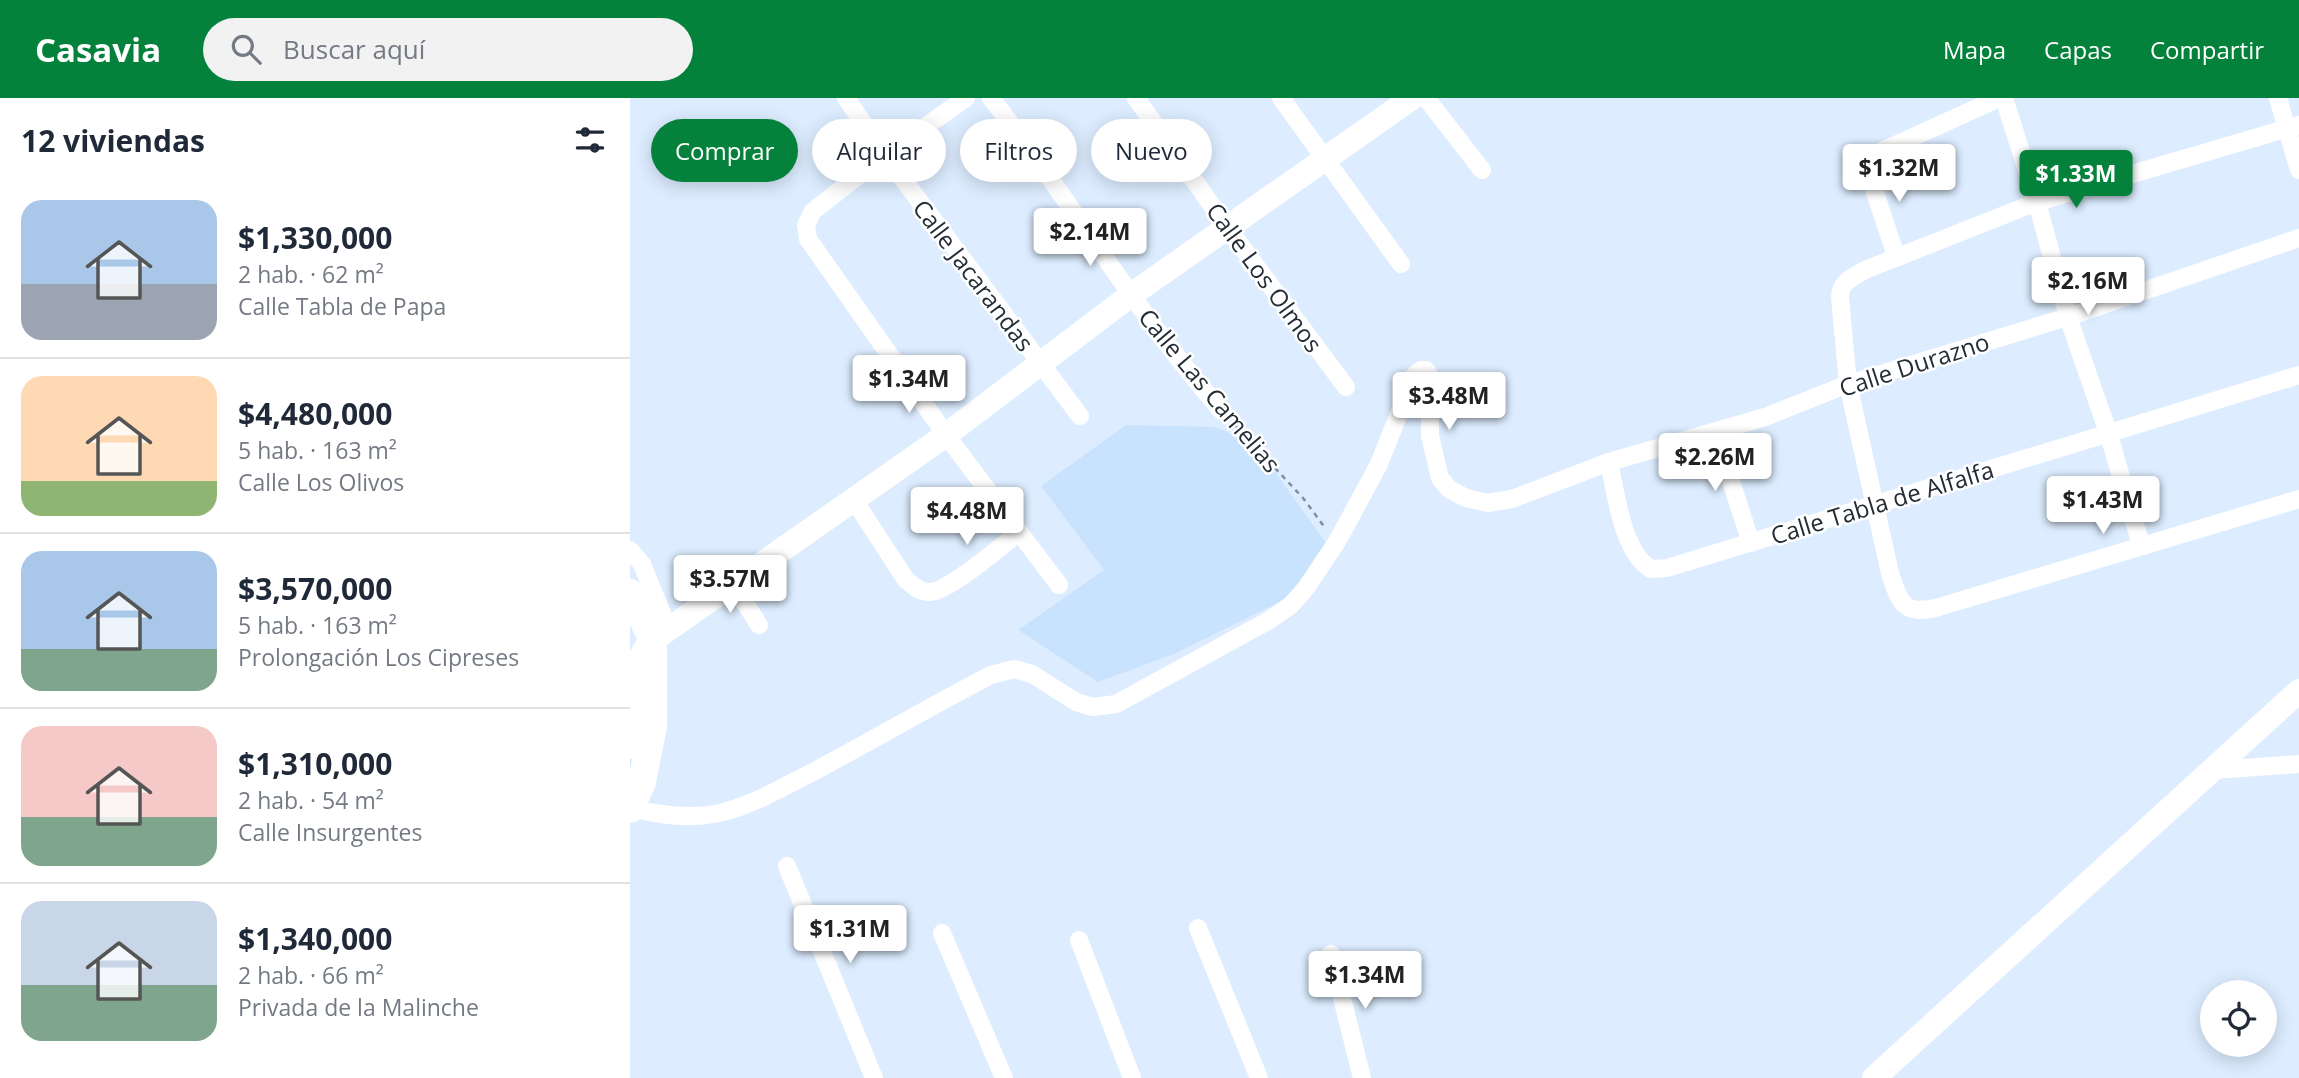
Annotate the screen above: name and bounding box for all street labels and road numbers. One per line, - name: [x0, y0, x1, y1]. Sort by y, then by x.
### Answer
- street label: Calle Jacarandas: [906, 192, 1042, 358]
- street label: Calle Los Olmos: [1199, 195, 1331, 359]
- street label: Calle Las Camelias: [1132, 301, 1288, 479]
- street label: Calle Durazno: [1835, 324, 1993, 404]
- street label: Calle Tabla de Alfalfa: [1766, 452, 1998, 552]

